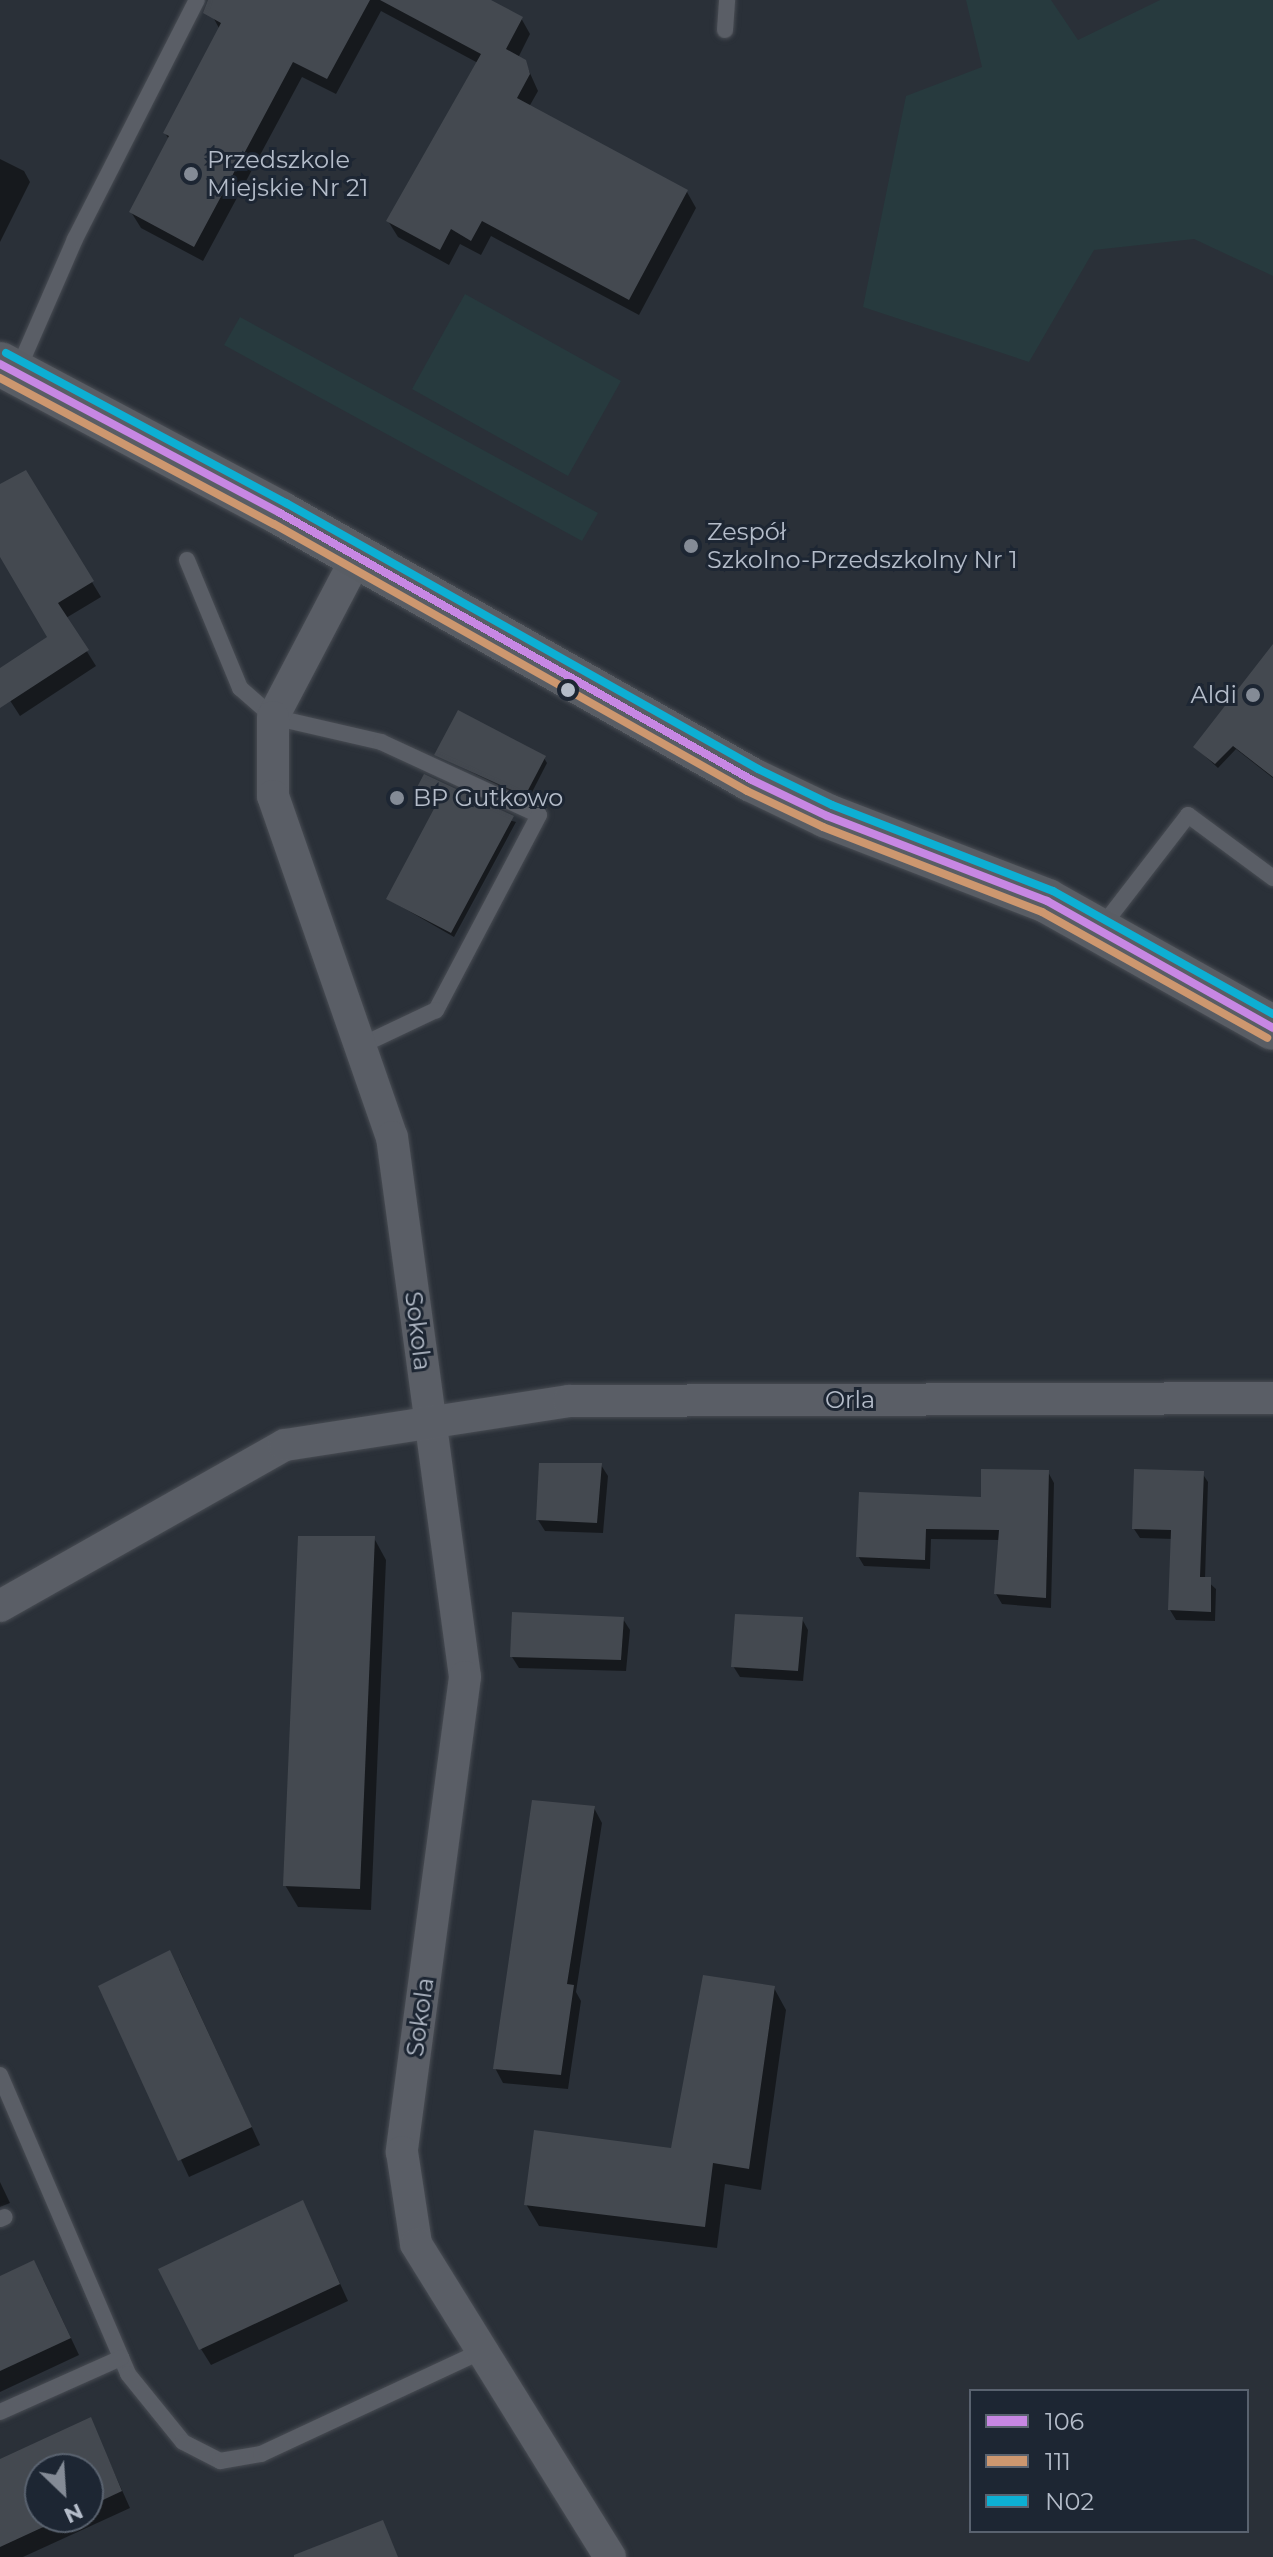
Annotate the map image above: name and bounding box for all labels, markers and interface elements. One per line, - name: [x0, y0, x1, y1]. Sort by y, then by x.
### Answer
- place label: Przedszkole Miejskie Nr 21: [207, 146, 368, 202]
- marker: Przedszkole Miejskie Nr 21: [182, 165, 200, 183]
- place label: Zespół Szkolno-Przedszkolny Nr 1: [707, 518, 1018, 574]
- marker: Zespół Szkolno-Przedszkolny Nr 1: [682, 537, 700, 555]
- place label: Aldi: [1191, 681, 1237, 709]
- unlabelled marker: [560, 682, 576, 698]
- marker: Aldi: [1244, 686, 1262, 704]
- place label: BP Gutkowo: [413, 784, 563, 812]
- marker: BP Gutkowo: [388, 789, 406, 807]
- street label: Sokola: [399, 1290, 437, 1372]
- street label: Orla: [825, 1386, 875, 1414]
- street label: Sokola: [400, 1976, 440, 2058]
- legend: [969, 2389, 1249, 2533]
- text: 106: [1045, 2407, 1084, 2436]
- text: 111: [1045, 2447, 1071, 2476]
- north arrow: [24, 2453, 104, 2533]
- text: N02: [1045, 2487, 1094, 2516]
- text: N: [60, 2497, 87, 2529]

